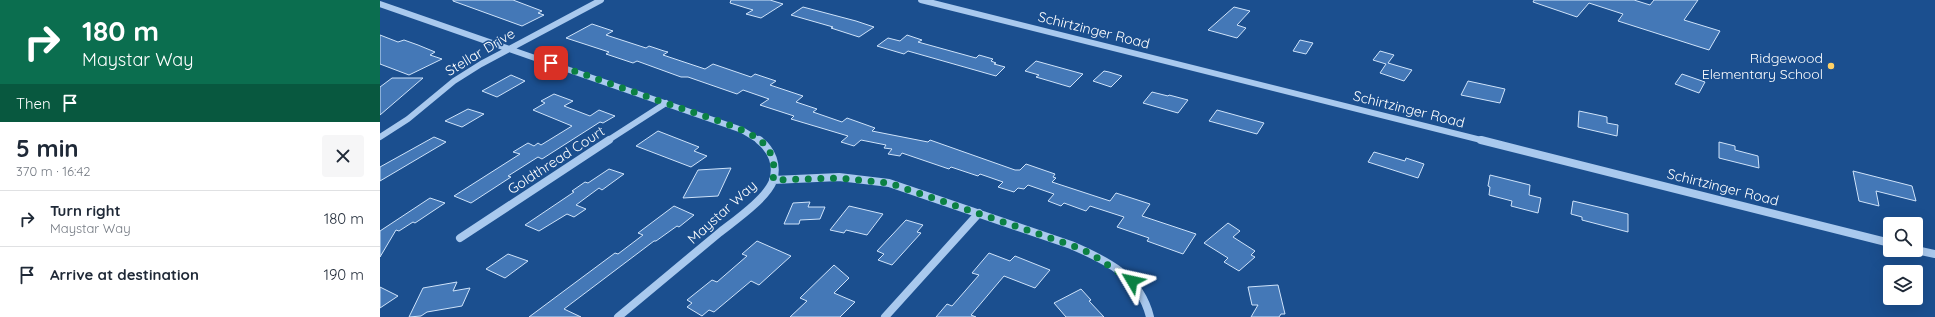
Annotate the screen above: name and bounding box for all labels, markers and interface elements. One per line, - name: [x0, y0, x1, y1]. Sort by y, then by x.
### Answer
- street label: Schirtzinger Road: [1036, 7, 1152, 53]
- text: 180 m: [82, 13, 159, 48]
- icon: right: [16, 16, 68, 68]
- street label: Stellar Drive: [442, 24, 518, 80]
- pin: [534, 46, 568, 80]
- text: Maystar Way: [82, 48, 194, 71]
- place label: Ridgewood Elementary School: [1702, 49, 1823, 83]
- icon: arrive: [540, 52, 562, 74]
- marker: Ridgewood Elementary School: [1826, 61, 1836, 71]
- street label: Schirtzinger Road: [1351, 86, 1467, 132]
- icon: arrive: [59, 92, 81, 114]
- text: Then: [16, 94, 51, 113]
- street label: Goldthread Court: [504, 122, 608, 198]
- text: 5 min: [16, 133, 79, 163]
- button: close: [322, 135, 364, 177]
- text: 370 m · 16:42: [16, 163, 91, 179]
- street label: Schirtzinger Road: [1665, 164, 1781, 210]
- street label: Maystar Way: [684, 176, 760, 248]
- text: Turn right: [50, 201, 121, 220]
- icon: right: [16, 208, 38, 230]
- text: 180 m: [324, 209, 364, 228]
- map controls: [1883, 217, 1923, 305]
- button: search: [1883, 217, 1923, 257]
- text: Maystar Way: [50, 220, 131, 236]
- position arrow: [1111, 260, 1153, 302]
- icon: arrive: [16, 264, 38, 286]
- text: Arrive at destination: [50, 265, 199, 284]
- text: 190 m: [323, 265, 364, 284]
- button: layers: [1883, 265, 1923, 305]

